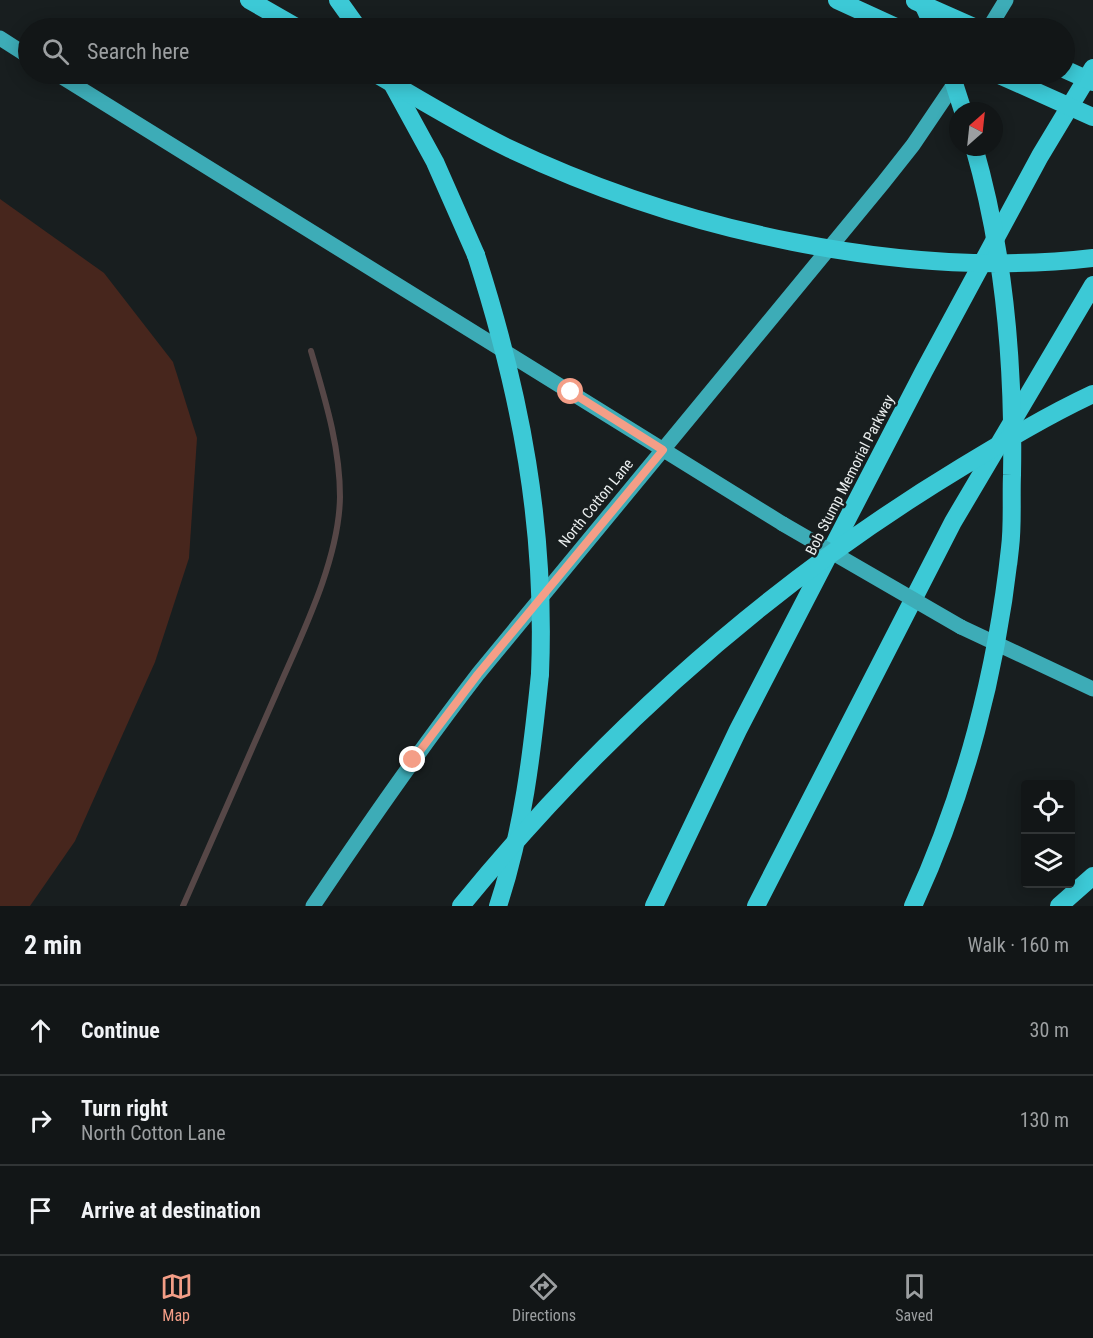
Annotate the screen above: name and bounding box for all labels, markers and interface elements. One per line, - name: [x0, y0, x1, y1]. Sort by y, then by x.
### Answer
- search box: [18, 18, 1075, 84]
- icon: search: [39, 35, 72, 68]
- text: Search here: [87, 39, 189, 64]
- north arrow: [949, 102, 1003, 156]
- route start: [557, 378, 583, 404]
- street label: Bob Stump Memorial Parkway: [802, 392, 898, 558]
- street label: North Cotton Lane: [555, 455, 637, 551]
- route end: [399, 746, 425, 772]
- map controls: [1021, 780, 1075, 888]
- button: locate: [1021, 780, 1075, 834]
- button: layers: [1021, 834, 1075, 888]
- text: 2 min: [24, 930, 82, 960]
- text: Walk · 160 m: [968, 933, 1069, 957]
- icon: ahead: [24, 1014, 57, 1047]
- text: Continue: [81, 1018, 160, 1043]
- text: 30 m: [1030, 1018, 1069, 1042]
- text: Turn right: [81, 1096, 168, 1121]
- icon: right: [24, 1104, 57, 1137]
- text: 130 m: [1020, 1108, 1069, 1132]
- text: North Cotton Lane: [81, 1121, 226, 1145]
- icon: arrive: [24, 1194, 57, 1227]
- text: Arrive at destination: [81, 1198, 261, 1223]
- tab: Map: [160, 1270, 193, 1325]
- tab: Directions: [512, 1270, 576, 1325]
- tab: Saved: [895, 1270, 933, 1325]

